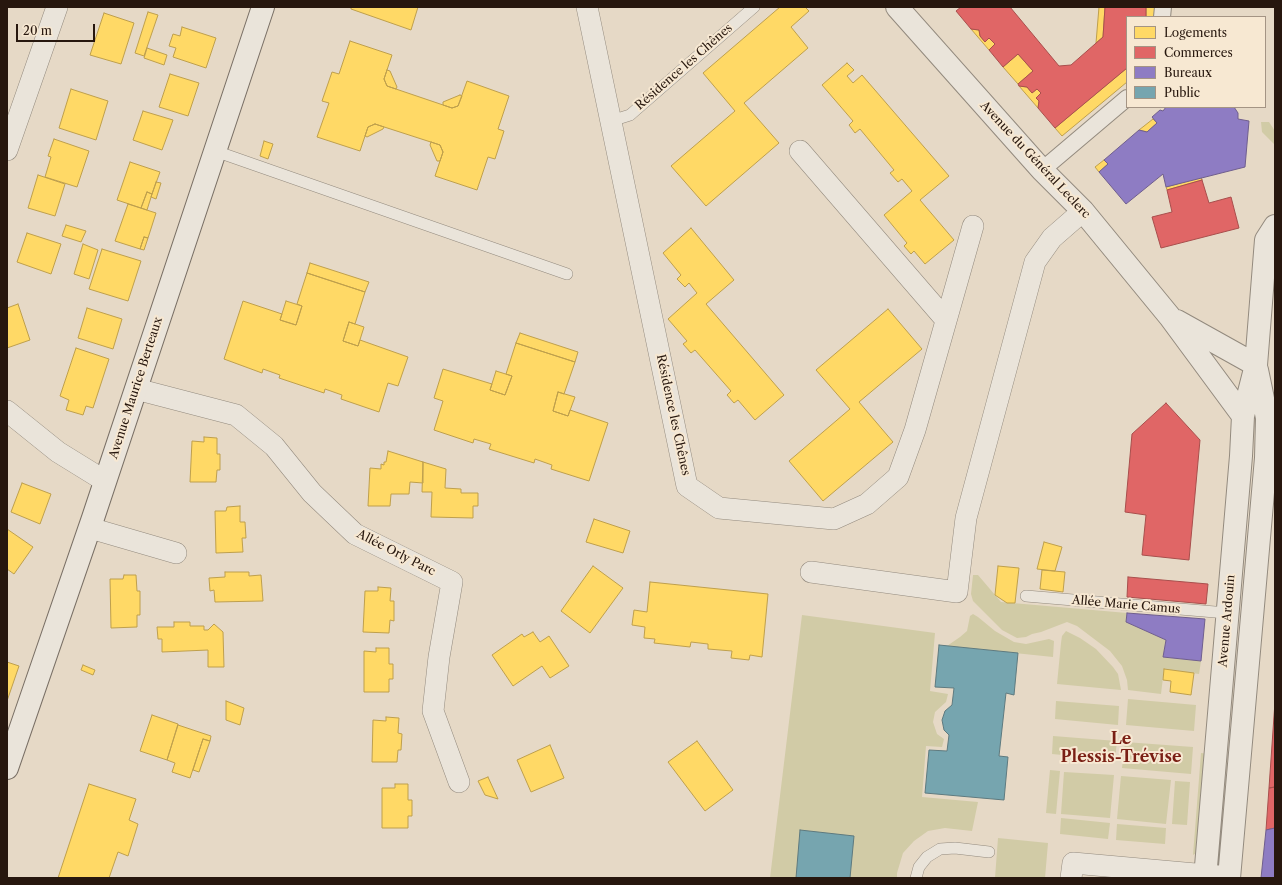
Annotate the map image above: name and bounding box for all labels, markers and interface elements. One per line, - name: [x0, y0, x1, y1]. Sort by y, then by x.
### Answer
- scale bar: [18, 16, 97, 42]
- legend: [1126, 16, 1266, 108]
- street label: Résidence les Chênes: [633, 21, 735, 113]
- text: 20 m: [23, 23, 52, 38]
- text: Logements: [1164, 25, 1227, 40]
- text: Commerces: [1164, 45, 1233, 60]
- text: Bureaux: [1164, 65, 1212, 80]
- text: Public: [1164, 85, 1200, 100]
- street label: Avenue du Général Leclerc: [977, 98, 1093, 222]
- street label: Avenue Maurice Berteaux: [106, 315, 166, 461]
- street label: Résidence les Chênes: [653, 353, 693, 477]
- street label: Allée Orly Parc: [354, 527, 438, 579]
- street label: Avenue Ardouin: [1216, 574, 1238, 668]
- street label: Allée Marie Camus: [1071, 593, 1181, 617]
- district label: Le Plessis-Trévise: [1061, 729, 1181, 767]

